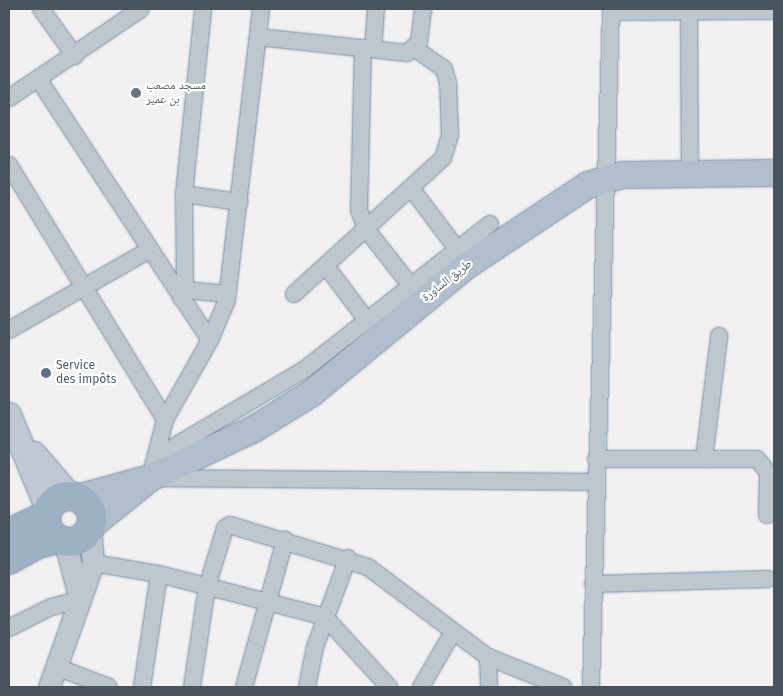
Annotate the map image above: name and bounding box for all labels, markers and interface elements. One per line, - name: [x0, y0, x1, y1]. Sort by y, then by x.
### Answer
- place label: مسجد مصعب بن عمير: [146, 79, 206, 107]
- marker: مسجد مصعب بن عمير: [130, 87, 142, 99]
- street label: طريق الساورة: [419, 257, 475, 305]
- place label: Service des impôts: [56, 359, 116, 387]
- marker: Service des impôts: [40, 367, 52, 379]

